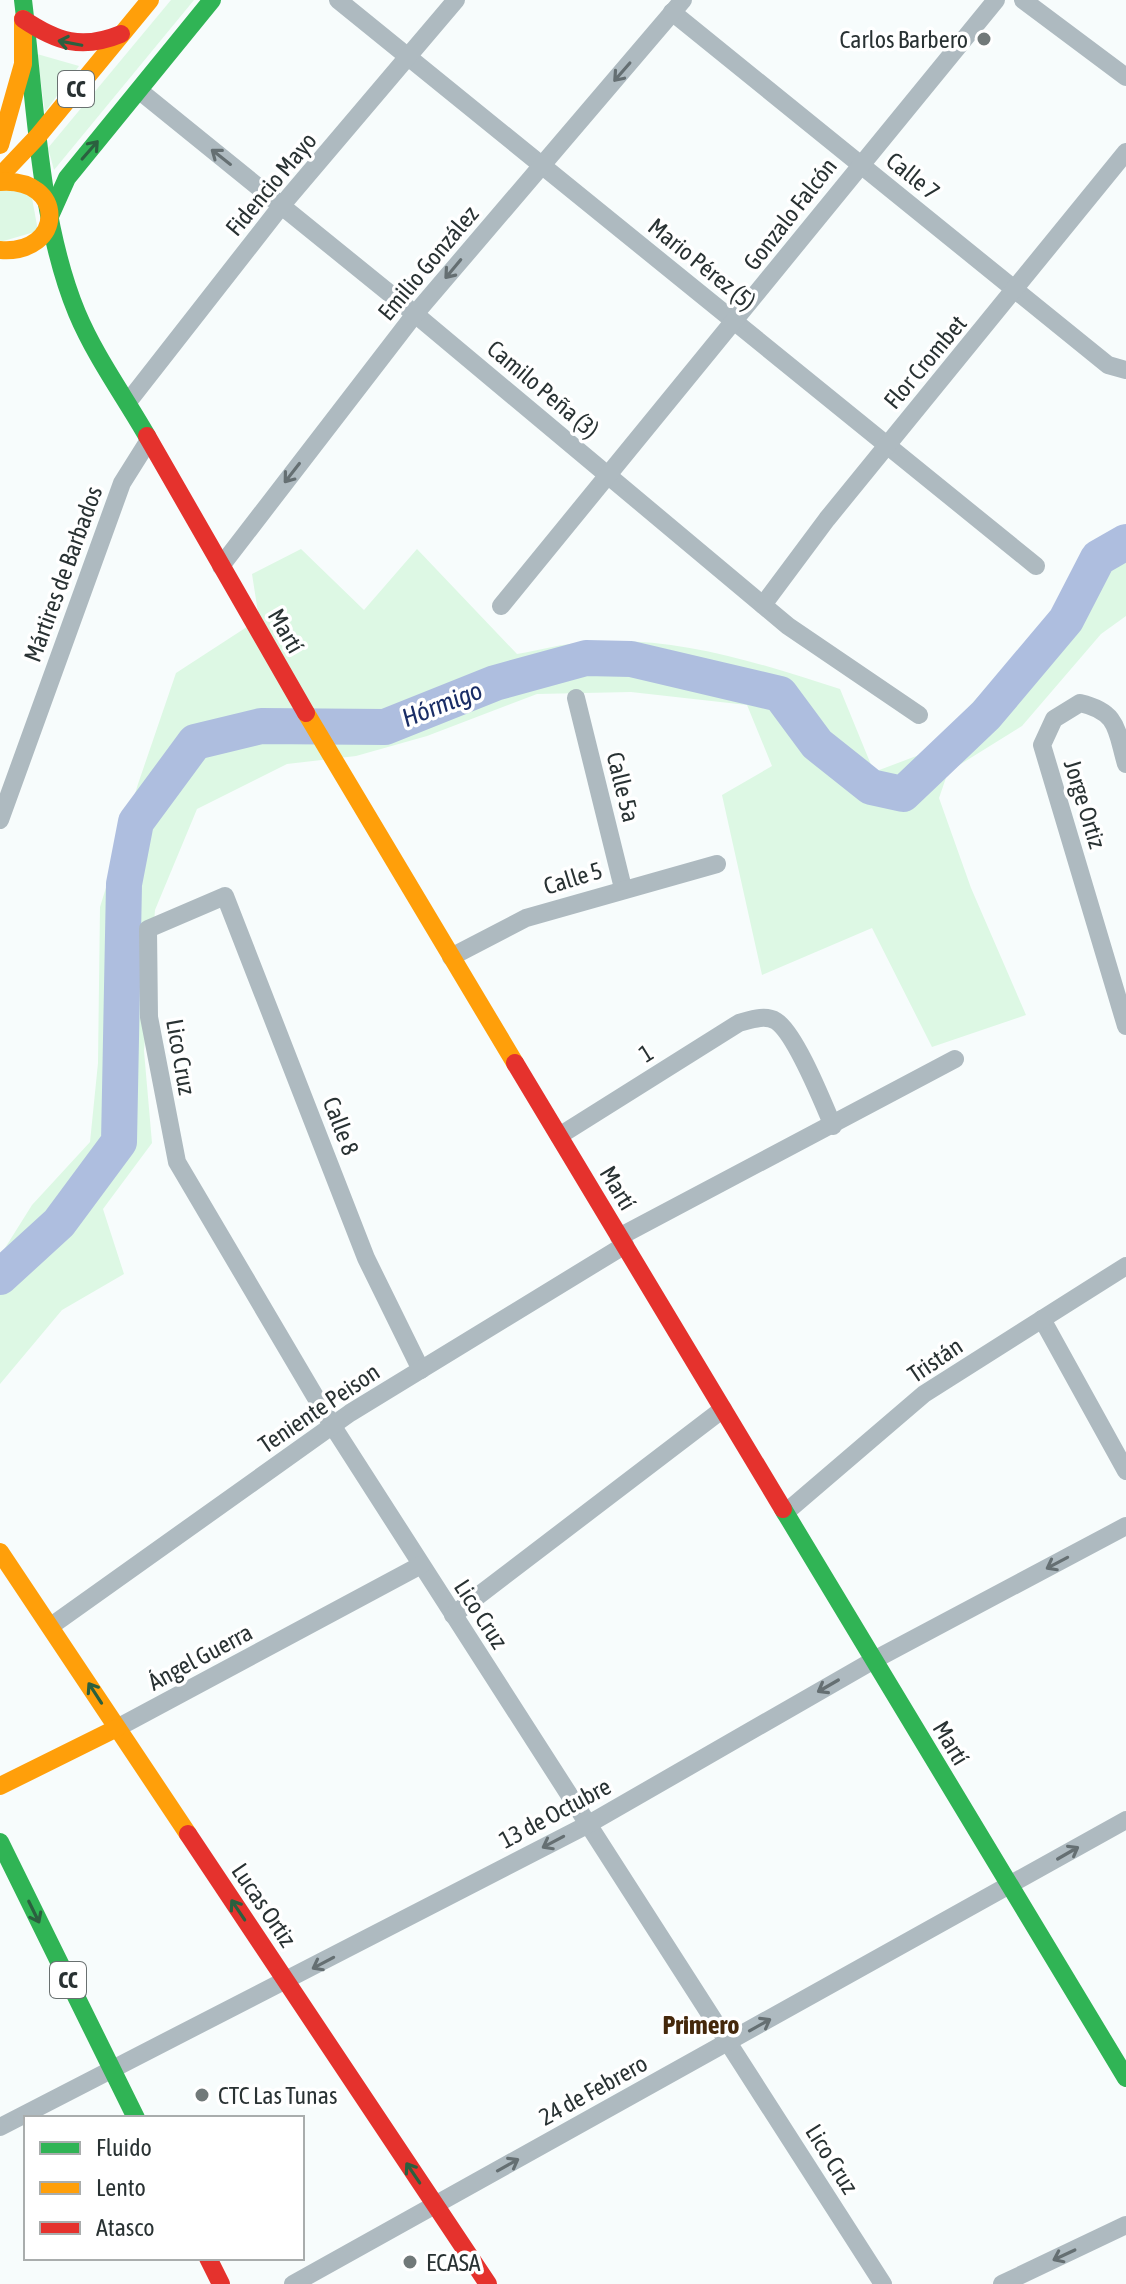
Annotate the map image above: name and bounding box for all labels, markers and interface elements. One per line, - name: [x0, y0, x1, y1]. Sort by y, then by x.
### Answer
- place label: Carlos Barbero: [840, 26, 968, 53]
- marker: Carlos Barbero: [975, 30, 993, 48]
- one-way arrow: [57, 34, 83, 49]
- one-way arrow: [613, 61, 631, 81]
- road number: CC: [58, 71, 94, 107]
- street label: Fidencio Mayo: [220, 127, 322, 241]
- one-way arrow: [81, 141, 99, 161]
- street label: Calle 7: [881, 147, 945, 205]
- one-way arrow: [211, 148, 232, 166]
- street label: Gonzalo Falcón: [738, 153, 842, 275]
- street label: Emilio González: [372, 200, 484, 326]
- street label: Mario Pérez (5): [643, 213, 761, 315]
- one-way arrow: [444, 259, 462, 279]
- street label: Flor Crombet: [878, 310, 972, 414]
- street label: Camilo Peña (3): [482, 335, 604, 443]
- one-way arrow: [283, 462, 300, 484]
- street label: Mártires de Barbados: [19, 482, 107, 666]
- street label: Martí: [263, 604, 309, 658]
- water label: Hórmigo: [398, 675, 486, 733]
- street label: Calle 5a: [601, 749, 645, 825]
- street label: Jorge Ortiz: [1059, 756, 1111, 852]
- street label: Calle 5: [540, 856, 606, 900]
- street label: Lico Cruz: [161, 1017, 201, 1097]
- street label: 1: [634, 1039, 658, 1067]
- street label: Calle 8: [318, 1093, 364, 1159]
- street label: Martí: [594, 1161, 642, 1215]
- street label: Tristán: [903, 1332, 967, 1388]
- street label: Teniente Peison: [253, 1358, 385, 1458]
- one-way arrow: [1046, 1555, 1069, 1571]
- street label: Lico Cruz: [449, 1575, 513, 1654]
- street label: Ángel Guerra: [143, 1618, 257, 1696]
- one-way arrow: [817, 1678, 840, 1694]
- one-way arrow: [86, 1683, 103, 1705]
- street label: Martí: [927, 1716, 975, 1770]
- street label: 13 de Octubre: [495, 1772, 615, 1854]
- one-way arrow: [542, 1835, 566, 1851]
- one-way arrow: [1055, 1845, 1079, 1860]
- street label: Lucas Ortiz: [226, 1858, 302, 1952]
- one-way arrow: [230, 1899, 246, 1922]
- one-way arrow: [27, 1900, 43, 1924]
- one-way arrow: [312, 1955, 336, 1971]
- road number: CC: [50, 1962, 86, 1998]
- district label: Primero: [663, 2010, 739, 2040]
- one-way arrow: [748, 2017, 771, 2033]
- street label: 24 de Febrero: [534, 2049, 652, 2131]
- place label: CTC Las Tunas: [218, 2082, 337, 2109]
- marker: CTC Las Tunas: [193, 2086, 211, 2104]
- legend: [24, 2116, 304, 2260]
- street label: Lico Cruz: [800, 2119, 864, 2199]
- text: Fluido: [96, 2134, 152, 2161]
- one-way arrow: [496, 2156, 519, 2172]
- one-way arrow: [405, 2163, 421, 2185]
- text: Lento: [96, 2174, 146, 2201]
- text: Atasco: [96, 2214, 154, 2241]
- one-way arrow: [1052, 2248, 1076, 2263]
- place label: ECASA: [426, 2249, 481, 2276]
- marker: ECASA: [401, 2253, 419, 2271]

